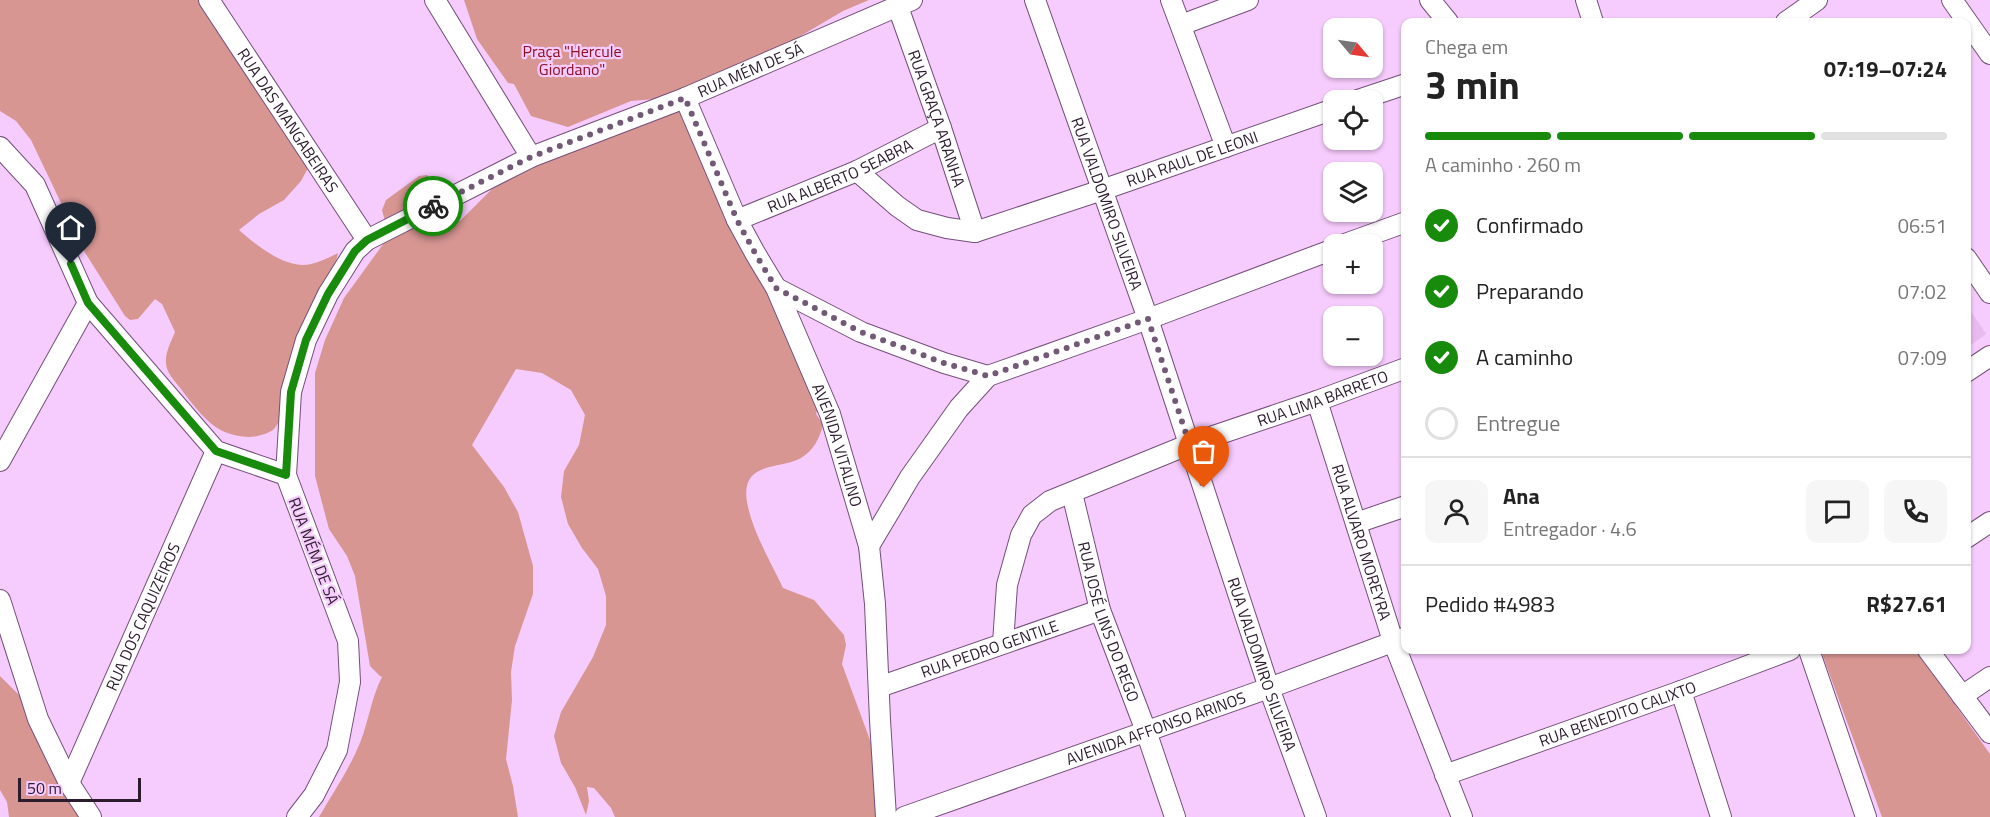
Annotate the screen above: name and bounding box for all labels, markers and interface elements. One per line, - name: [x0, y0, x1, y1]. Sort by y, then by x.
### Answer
- north arrow: [1323, 18, 1383, 78]
- map controls: [1323, 18, 1383, 366]
- text: Chega em: [1425, 31, 1508, 62]
- street label: RUA MÉM DE SÁ: [694, 36, 807, 103]
- park label: Praça "Hercule Giordano": [523, 39, 621, 81]
- street label: RUA DAS MANGABEIRAS: [232, 43, 345, 197]
- street label: RUA GRAÇA ARANHA: [902, 46, 972, 191]
- text: 07:19–07:24: [1824, 52, 1947, 86]
- text: 3 min: [1425, 55, 1520, 114]
- button: locate: [1323, 90, 1383, 150]
- street label: RUA VALDOMIRO SILVEIRA: [1065, 114, 1149, 294]
- street label: RUA RAUL DE LEONI: [1123, 124, 1261, 193]
- street label: RUA ALBERTO SEABRA: [763, 132, 917, 218]
- text: A caminho · 260 m: [1425, 149, 1581, 180]
- button: layers: [1323, 162, 1383, 222]
- courier: [403, 176, 463, 236]
- icon: bike: [417, 190, 450, 223]
- pin: [45, 202, 96, 264]
- text: Confirmado: [1476, 208, 1584, 242]
- icon: check: [1425, 209, 1458, 242]
- text: 06:51: [1898, 210, 1947, 241]
- icon: home: [54, 211, 87, 244]
- button: +: [1323, 234, 1383, 294]
- text: Preparando: [1476, 274, 1584, 308]
- icon: check: [1425, 275, 1458, 308]
- text: 07:02: [1898, 276, 1947, 307]
- button: −: [1323, 306, 1383, 366]
- text: A caminho: [1476, 340, 1573, 374]
- icon: check: [1425, 341, 1458, 374]
- text: 07:09: [1898, 342, 1947, 373]
- street label: RUA LIMA BARRETO: [1254, 364, 1391, 433]
- street label: AVENIDA VITALINO: [806, 379, 869, 510]
- text: Entregue: [1476, 406, 1560, 440]
- pin: [1178, 426, 1229, 488]
- icon: bag: [1187, 435, 1220, 468]
- street label: RUA ALVARO MOREYRA: [1326, 461, 1398, 624]
- text: Ana: [1503, 479, 1540, 513]
- button: person: [1425, 480, 1488, 543]
- button: chat: [1806, 480, 1869, 543]
- button: phone: [1884, 480, 1947, 543]
- street label: RUA MÉM DE SÁ: [283, 494, 346, 609]
- text: Entregador · 4.6: [1503, 513, 1637, 544]
- street label: RUA DOS CAQUIZEIROS: [99, 539, 186, 694]
- street label: RUA JOSÉ LINS DO REGO: [1072, 539, 1146, 705]
- street label: RUA VALDOMIRO SILVEIRA: [1221, 574, 1303, 755]
- text: Pedido #4983: [1425, 587, 1555, 621]
- text: R$27.61: [1866, 587, 1947, 621]
- street label: RUA PEDRO GENTILE: [917, 613, 1062, 684]
- street label: RUA BENEDITO CALIXTO: [1535, 674, 1699, 753]
- street label: AVENIDA AFFONSO ARINOS: [1063, 685, 1249, 771]
- scale bar: [18, 775, 141, 802]
- text: 50 m: [27, 776, 62, 800]

